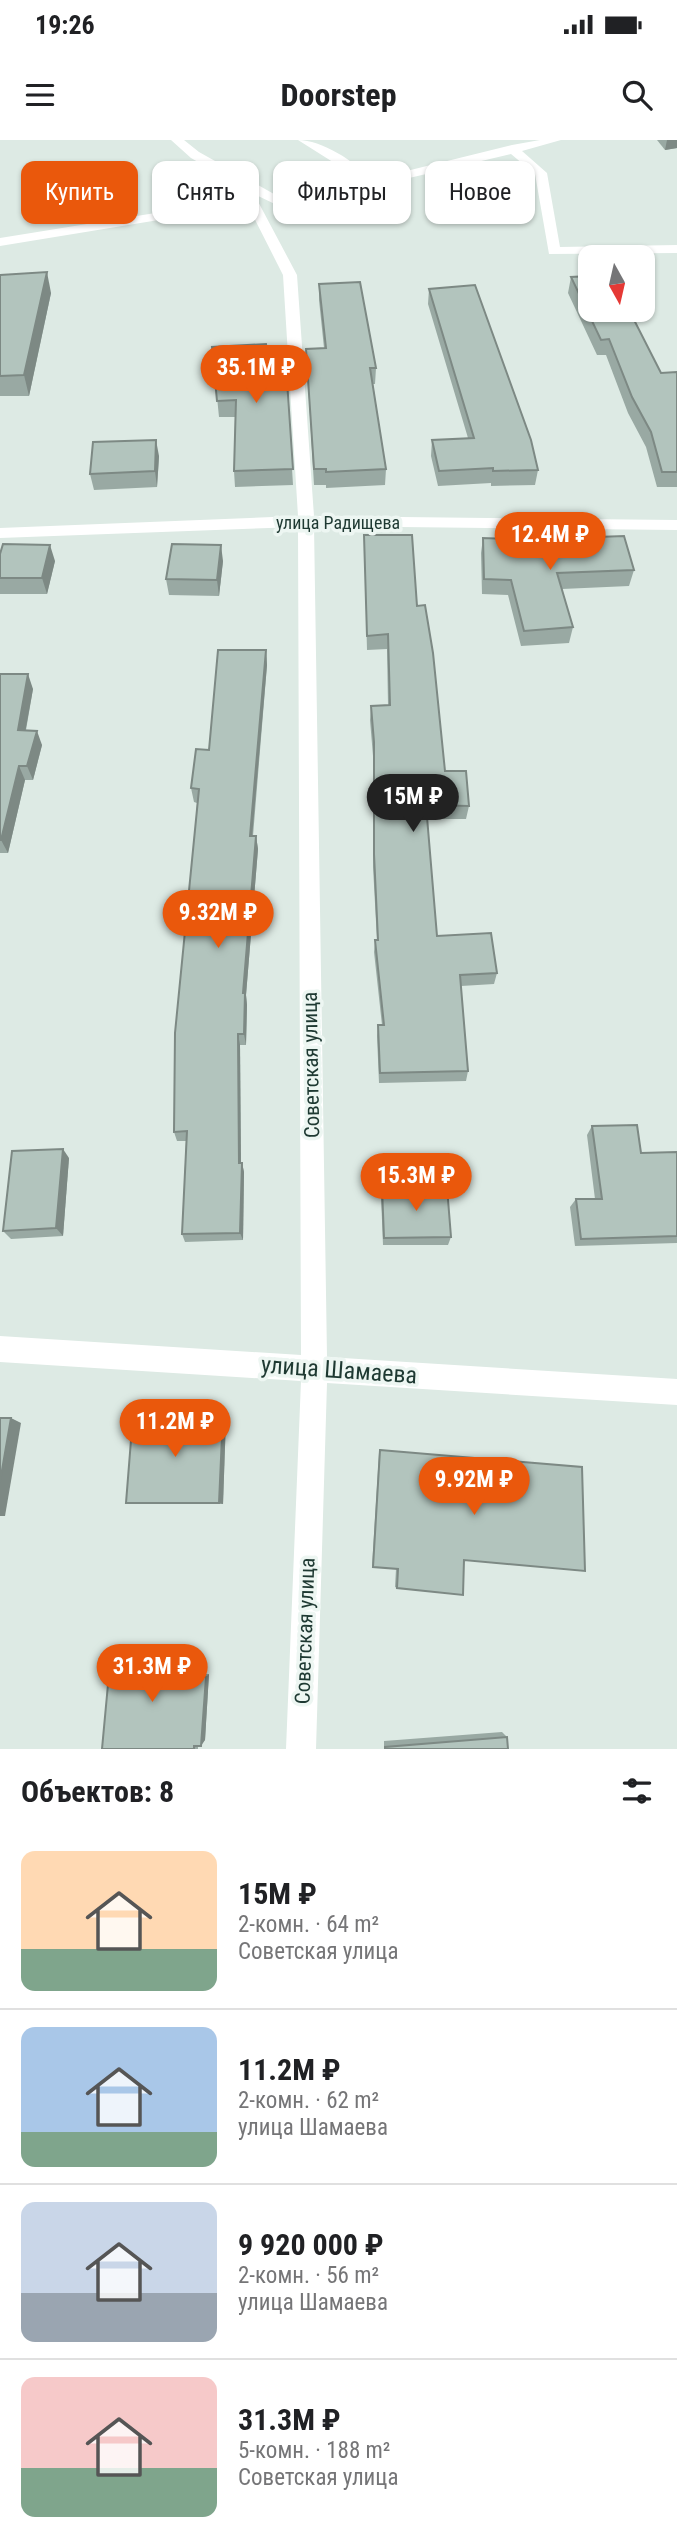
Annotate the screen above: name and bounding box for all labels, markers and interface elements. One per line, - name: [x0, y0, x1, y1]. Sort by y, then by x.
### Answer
- text: 19:26: [35, 10, 95, 40]
- icon: menu: [21, 76, 59, 114]
- text: Doorstep: [280, 76, 397, 114]
- icon: search: [618, 76, 656, 114]
- chip: Купить: [21, 161, 138, 224]
- chip: Снять: [152, 161, 259, 224]
- chip: Фильтры: [273, 161, 411, 224]
- chip: Новое: [425, 161, 535, 224]
- north arrow: [578, 245, 654, 322]
- map controls: [578, 245, 655, 322]
- pin: 35.1M ₽: [191, 345, 321, 405]
- text: 35.1M ₽: [217, 354, 295, 381]
- street label: улица Радищева: [276, 512, 400, 533]
- pin: 12.4M ₽: [485, 512, 615, 572]
- text: 12.4M ₽: [511, 521, 589, 548]
- pin: 15M ₽: [364, 774, 462, 834]
- text: 15M ₽: [383, 783, 443, 810]
- pin: 9.32M ₽: [153, 890, 283, 950]
- text: 9.32M ₽: [179, 899, 257, 926]
- street label: Советская улица: [298, 992, 324, 1138]
- pin: 15.3M ₽: [351, 1154, 481, 1213]
- text: 15.3M ₽: [377, 1162, 455, 1189]
- street label: улица Шамаева: [260, 1351, 418, 1389]
- pin: 11.2M ₽: [110, 1400, 240, 1459]
- text: 11.2M ₽: [136, 1408, 214, 1435]
- pin: 9.92M ₽: [409, 1458, 539, 1517]
- text: 9.92M ₽: [435, 1466, 513, 1493]
- street label: Советская улица: [290, 1557, 320, 1705]
- pin: 31.3M ₽: [87, 1644, 217, 1704]
- text: 31.3M ₽: [113, 1653, 191, 1680]
- icon: filters: [618, 1772, 656, 1810]
- text: Объектов: 8: [21, 1774, 174, 1809]
- text: 15M ₽: [238, 1876, 317, 1911]
- icon: home: [77, 1879, 161, 1963]
- text: 2-комн. · 64 m²: [238, 1911, 379, 1938]
- text: Советская улица: [238, 1938, 398, 1965]
- text: 11.2M ₽: [238, 2052, 341, 2087]
- icon: home: [77, 2055, 161, 2139]
- text: 2-комн. · 62 m²: [238, 2087, 379, 2114]
- text: улица Шамаева: [238, 2114, 388, 2141]
- text: 9 920 000 ₽: [238, 2227, 384, 2262]
- icon: home: [77, 2230, 161, 2314]
- text: 2-комн. · 56 m²: [238, 2262, 379, 2289]
- text: улица Шамаева: [238, 2289, 388, 2316]
- text: 31.3M ₽: [238, 2402, 341, 2437]
- icon: home: [77, 2405, 161, 2489]
- text: 5-комн. · 188 m²: [238, 2437, 390, 2464]
- text: Советская улица: [238, 2464, 398, 2491]

